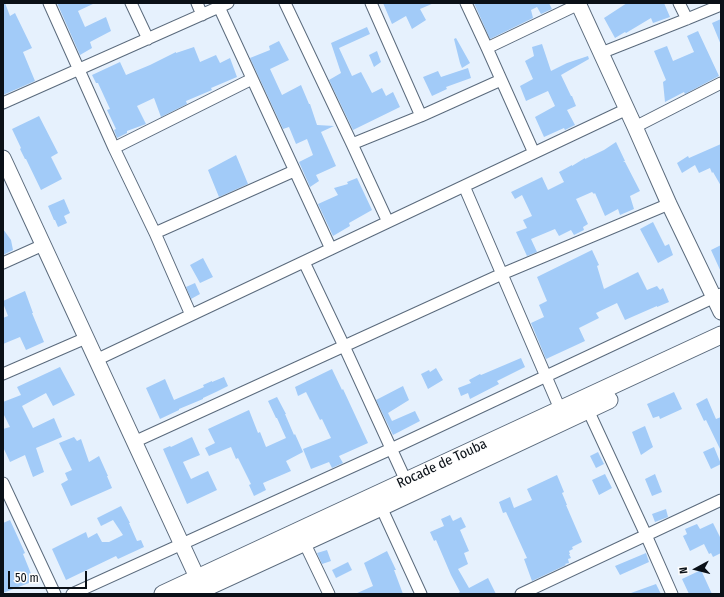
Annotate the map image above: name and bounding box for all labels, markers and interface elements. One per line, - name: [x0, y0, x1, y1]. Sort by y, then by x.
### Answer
- street label: Rocade de Touba: [394, 436, 490, 492]
- north arrow: [676, 549, 716, 589]
- scale bar: [10, 563, 89, 589]
- text: N: [677, 566, 690, 575]
- text: 50 m: [15, 571, 39, 585]

